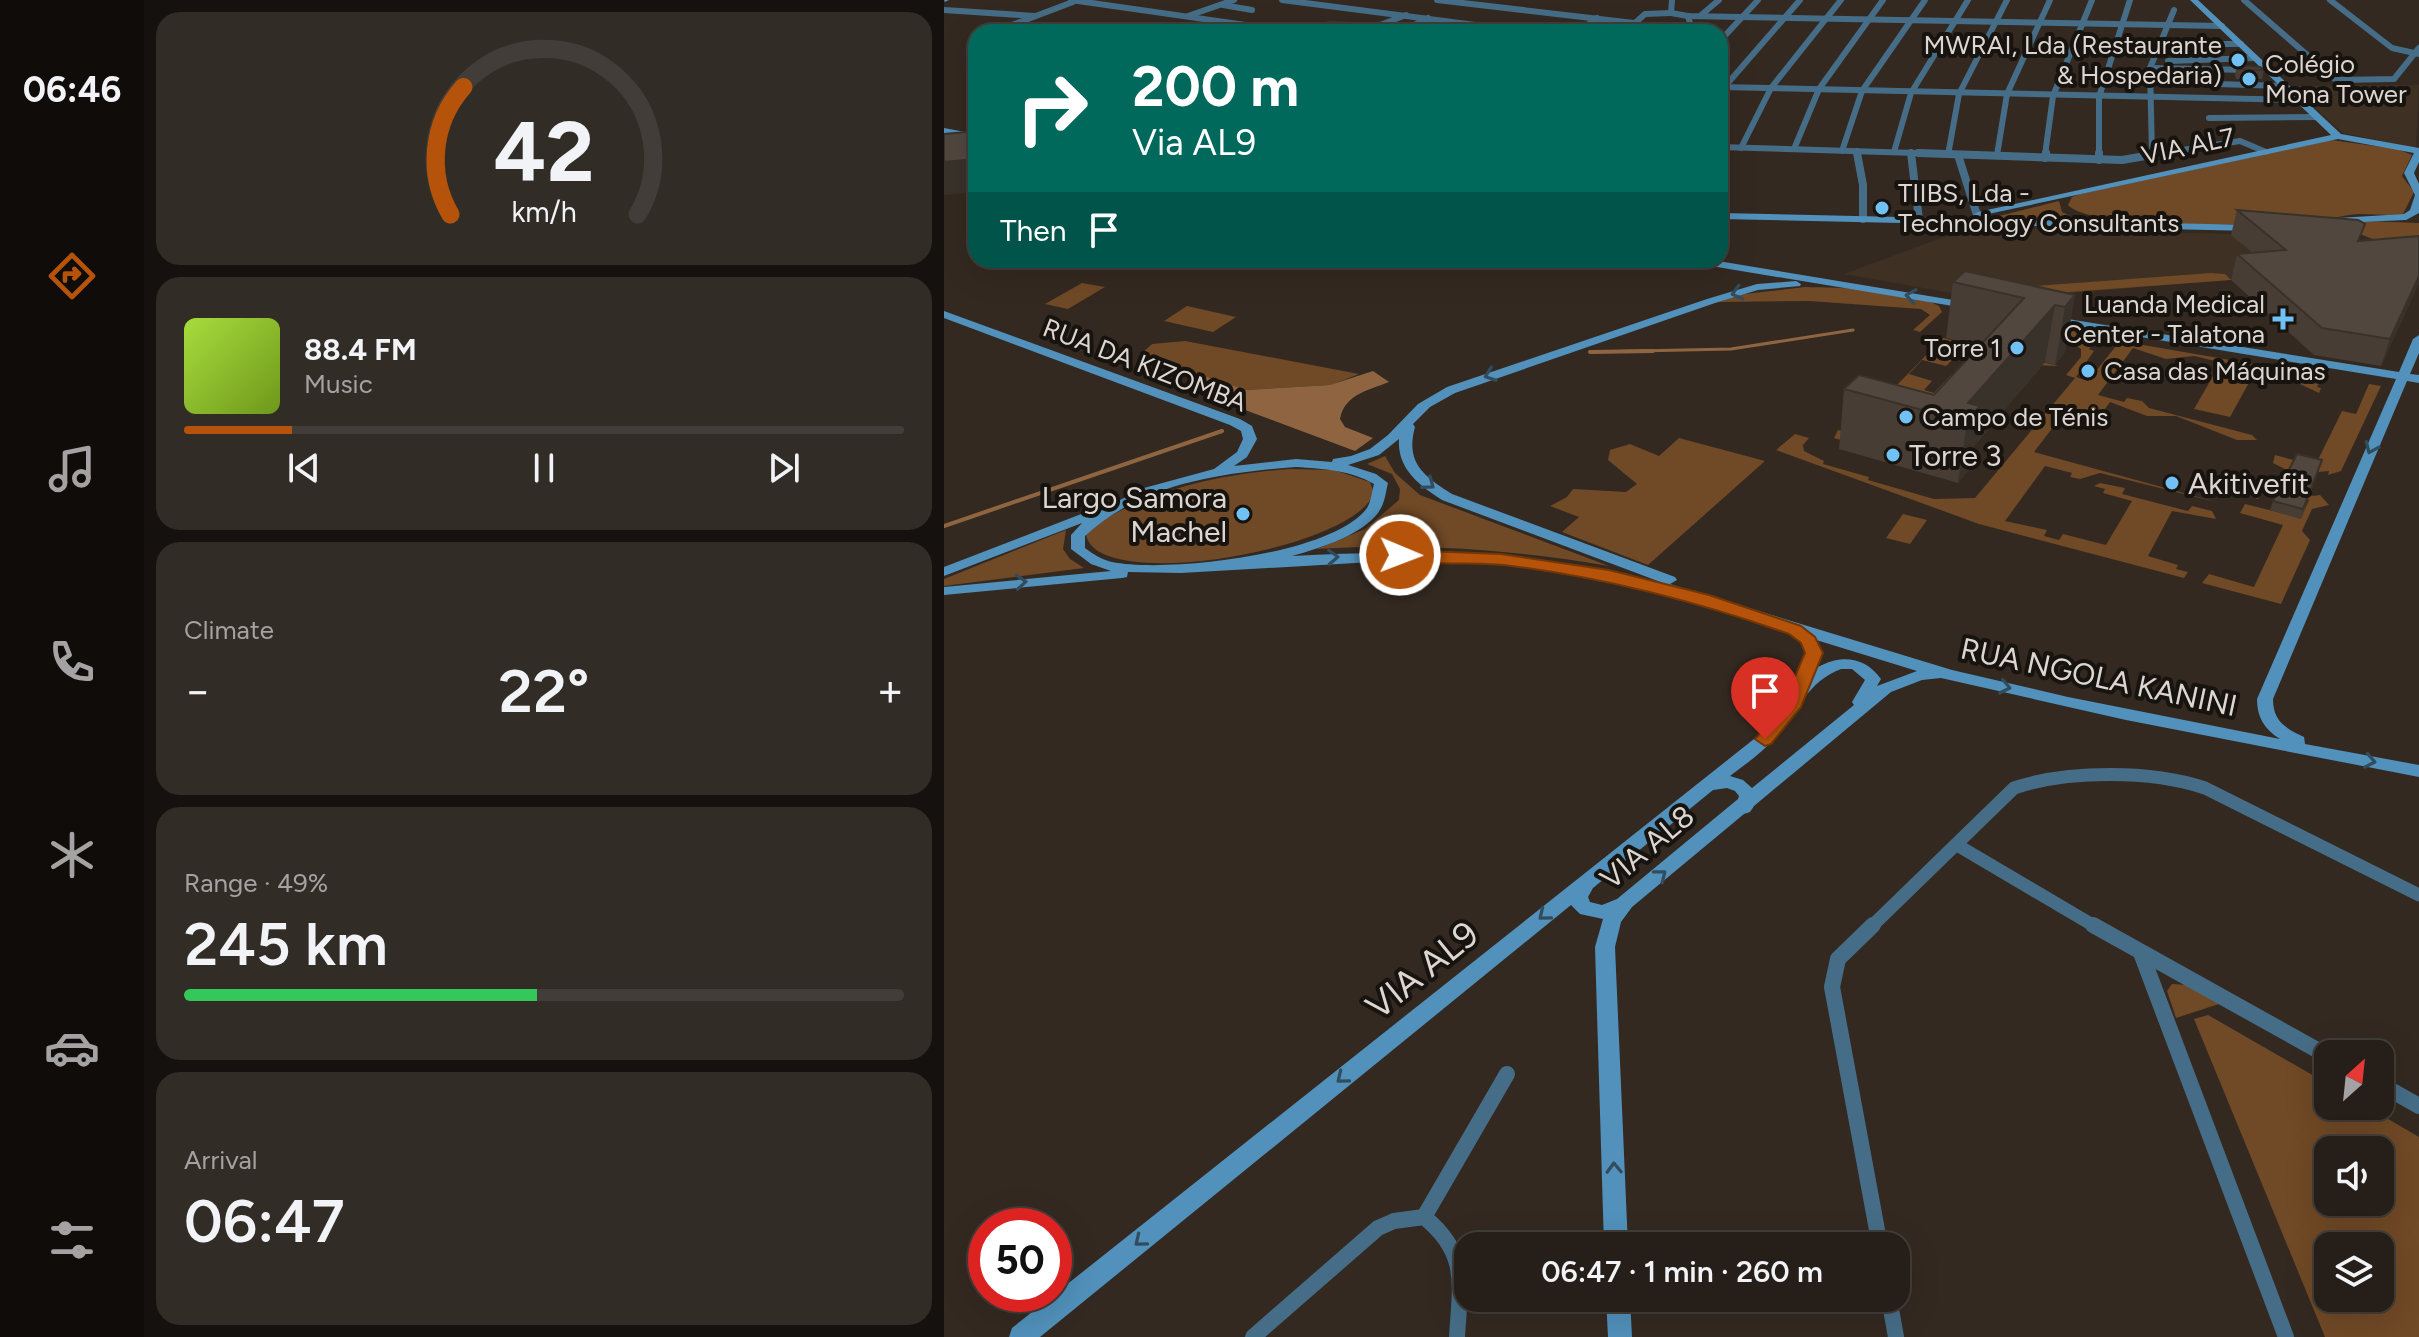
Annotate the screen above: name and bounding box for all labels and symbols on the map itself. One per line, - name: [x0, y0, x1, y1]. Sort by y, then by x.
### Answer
- place label: MWRAI, Lda (Restaurante & Hospedaria): [1924, 29, 2222, 91]
- place label: Colégio Mona Tower: [2265, 48, 2407, 110]
- marker: MWRAI, Lda (Restaurante & Hospedaria): [2229, 51, 2247, 69]
- marker: Colégio Mona Tower: [2240, 70, 2258, 88]
- street label: VIA AL7: [2139, 121, 2237, 171]
- place label: TIIBS, Lda - Technology Consultants: [1898, 177, 2179, 239]
- marker: TIIBS, Lda - Technology Consultants: [1873, 199, 1891, 217]
- one-way arrow: [1730, 284, 1744, 300]
- one-way arrow: [1904, 288, 1918, 305]
- place label: Luanda Medical Center - Talatona: [2064, 288, 2265, 350]
- marker: Luanda Medical Center - Talatona: [2272, 308, 2294, 330]
- street label: RUA DA KIZOMBA: [1039, 311, 1252, 419]
- place label: Torre 1: [1924, 332, 2001, 364]
- marker: Torre 1: [2008, 339, 2026, 357]
- place label: Casa das Máquinas: [2104, 355, 2326, 387]
- marker: Casa das Máquinas: [2079, 362, 2097, 380]
- one-way arrow: [1484, 366, 1498, 382]
- place label: Campo de Ténis: [1922, 401, 2108, 433]
- marker: Campo de Ténis: [1897, 408, 1915, 426]
- place label: Torre 3: [1909, 437, 2002, 474]
- one-way arrow: [2365, 440, 2381, 454]
- marker: Torre 3: [1884, 446, 1902, 464]
- place label: Akitivefit: [2188, 465, 2309, 502]
- one-way arrow: [1420, 474, 1434, 489]
- marker: Akitivefit: [2163, 474, 2181, 492]
- place label: Largo Samora Machel: [1041, 479, 1227, 550]
- marker: Largo Samora Machel: [1234, 505, 1252, 523]
- position arrow: [1358, 513, 1442, 597]
- one-way arrow: [1327, 548, 1340, 565]
- one-way arrow: [1015, 573, 1028, 590]
- street label: RUA NGOLA KANINI: [1957, 630, 2241, 724]
- pin: [1731, 657, 1799, 739]
- one-way arrow: [1998, 678, 2011, 695]
- one-way arrow: [2363, 752, 2376, 769]
- street label: VIA AL8: [1593, 797, 1701, 897]
- one-way arrow: [1652, 870, 1667, 884]
- one-way arrow: [1539, 905, 1553, 920]
- street label: VIA AL9: [1357, 912, 1487, 1028]
- north arrow: [2314, 1040, 2394, 1120]
- one-way arrow: [1337, 1068, 1351, 1083]
- one-way arrow: [1605, 1161, 1622, 1174]
- speed limit sign: 50: [968, 1208, 1072, 1312]
- one-way arrow: [1134, 1232, 1149, 1246]

